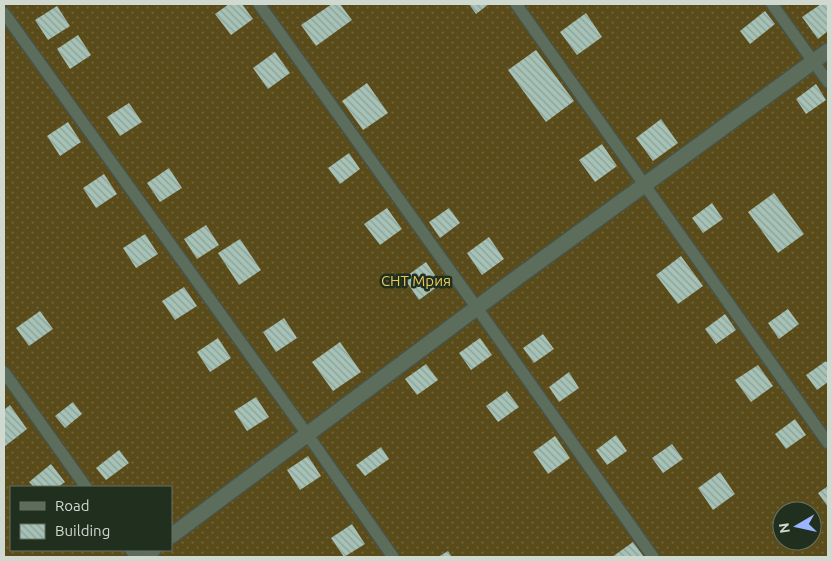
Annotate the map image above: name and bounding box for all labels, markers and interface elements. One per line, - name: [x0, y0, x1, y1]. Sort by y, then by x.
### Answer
- park label: СНТ Мрия: [381, 272, 451, 289]
- legend: [10, 486, 172, 551]
- text: Road: [55, 497, 90, 514]
- north arrow: [772, 501, 822, 551]
- text: Building: [55, 522, 110, 539]
- text: N: [775, 522, 793, 534]

